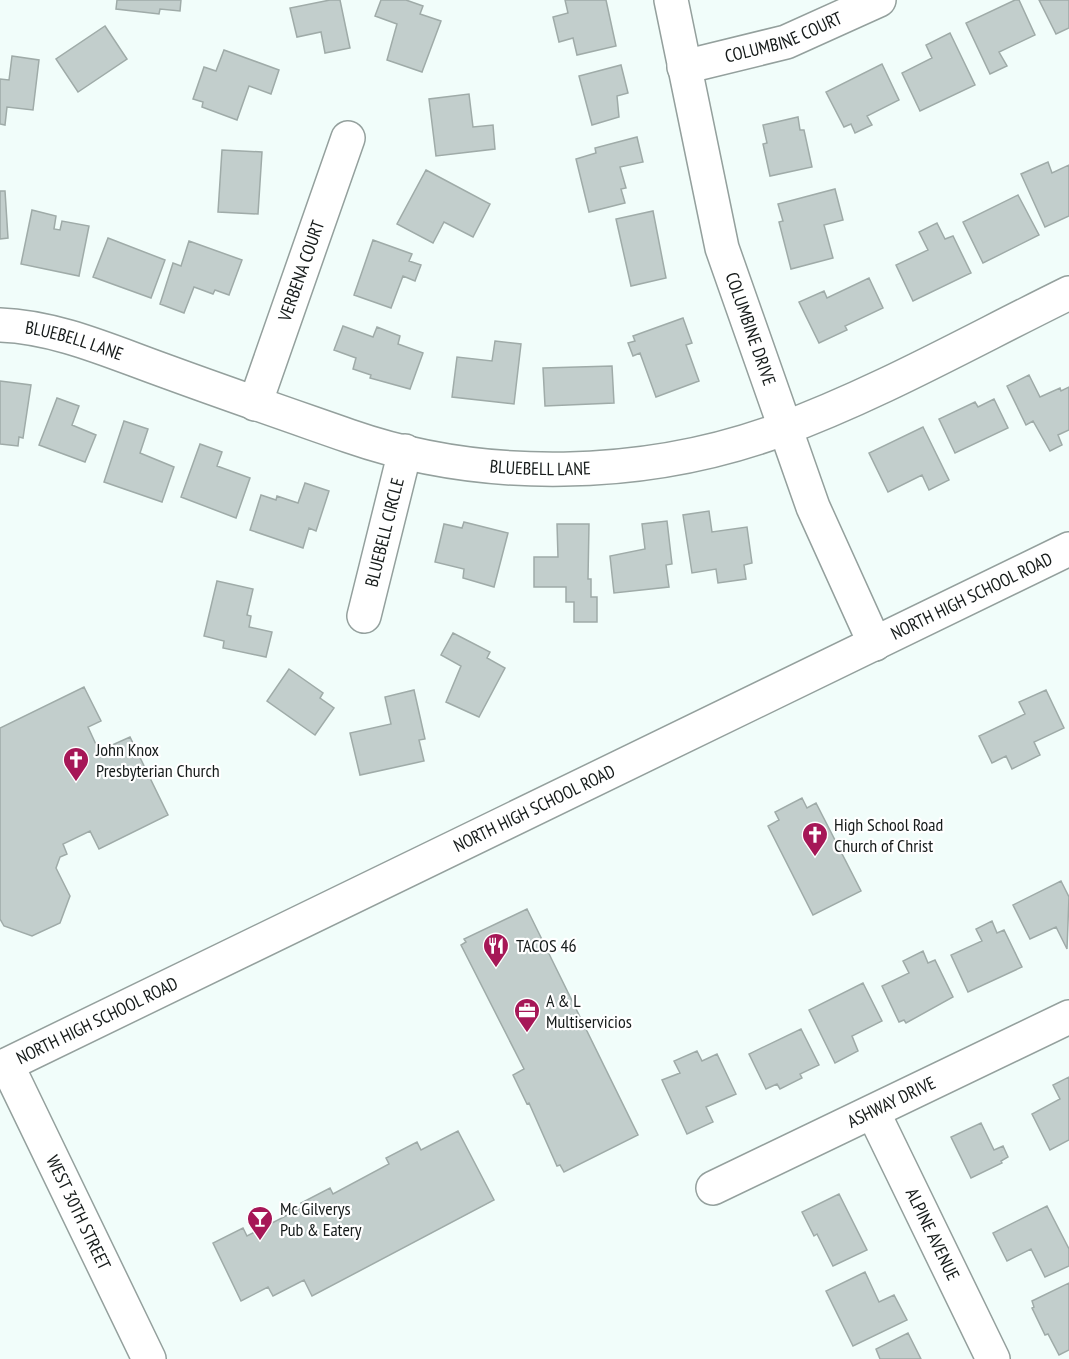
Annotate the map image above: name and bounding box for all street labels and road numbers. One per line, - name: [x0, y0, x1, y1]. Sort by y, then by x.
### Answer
- street label: COLUMBINE COURT: [722, 6, 846, 68]
- street label: VERBENA COURT: [272, 217, 329, 325]
- street label: COLUMBINE DRIVE: [720, 269, 781, 388]
- street label: BLUEBELL LANE: [24, 315, 126, 365]
- street label: BLUEBELL LANE: [489, 454, 591, 480]
- street label: BLUEBELL CIRCLE: [360, 476, 409, 589]
- street label: NORTH HIGH SCHOOL ROAD: [887, 547, 1056, 645]
- street label: NORTH HIGH SCHOOL ROAD: [450, 759, 619, 857]
- street label: NORTH HIGH SCHOOL ROAD: [12, 971, 181, 1069]
- street label: ASHWAY DRIVE: [843, 1071, 939, 1133]
- street label: WEST 30TH STREET: [41, 1151, 116, 1274]
- street label: ALPINE AVENUE: [901, 1184, 965, 1284]

